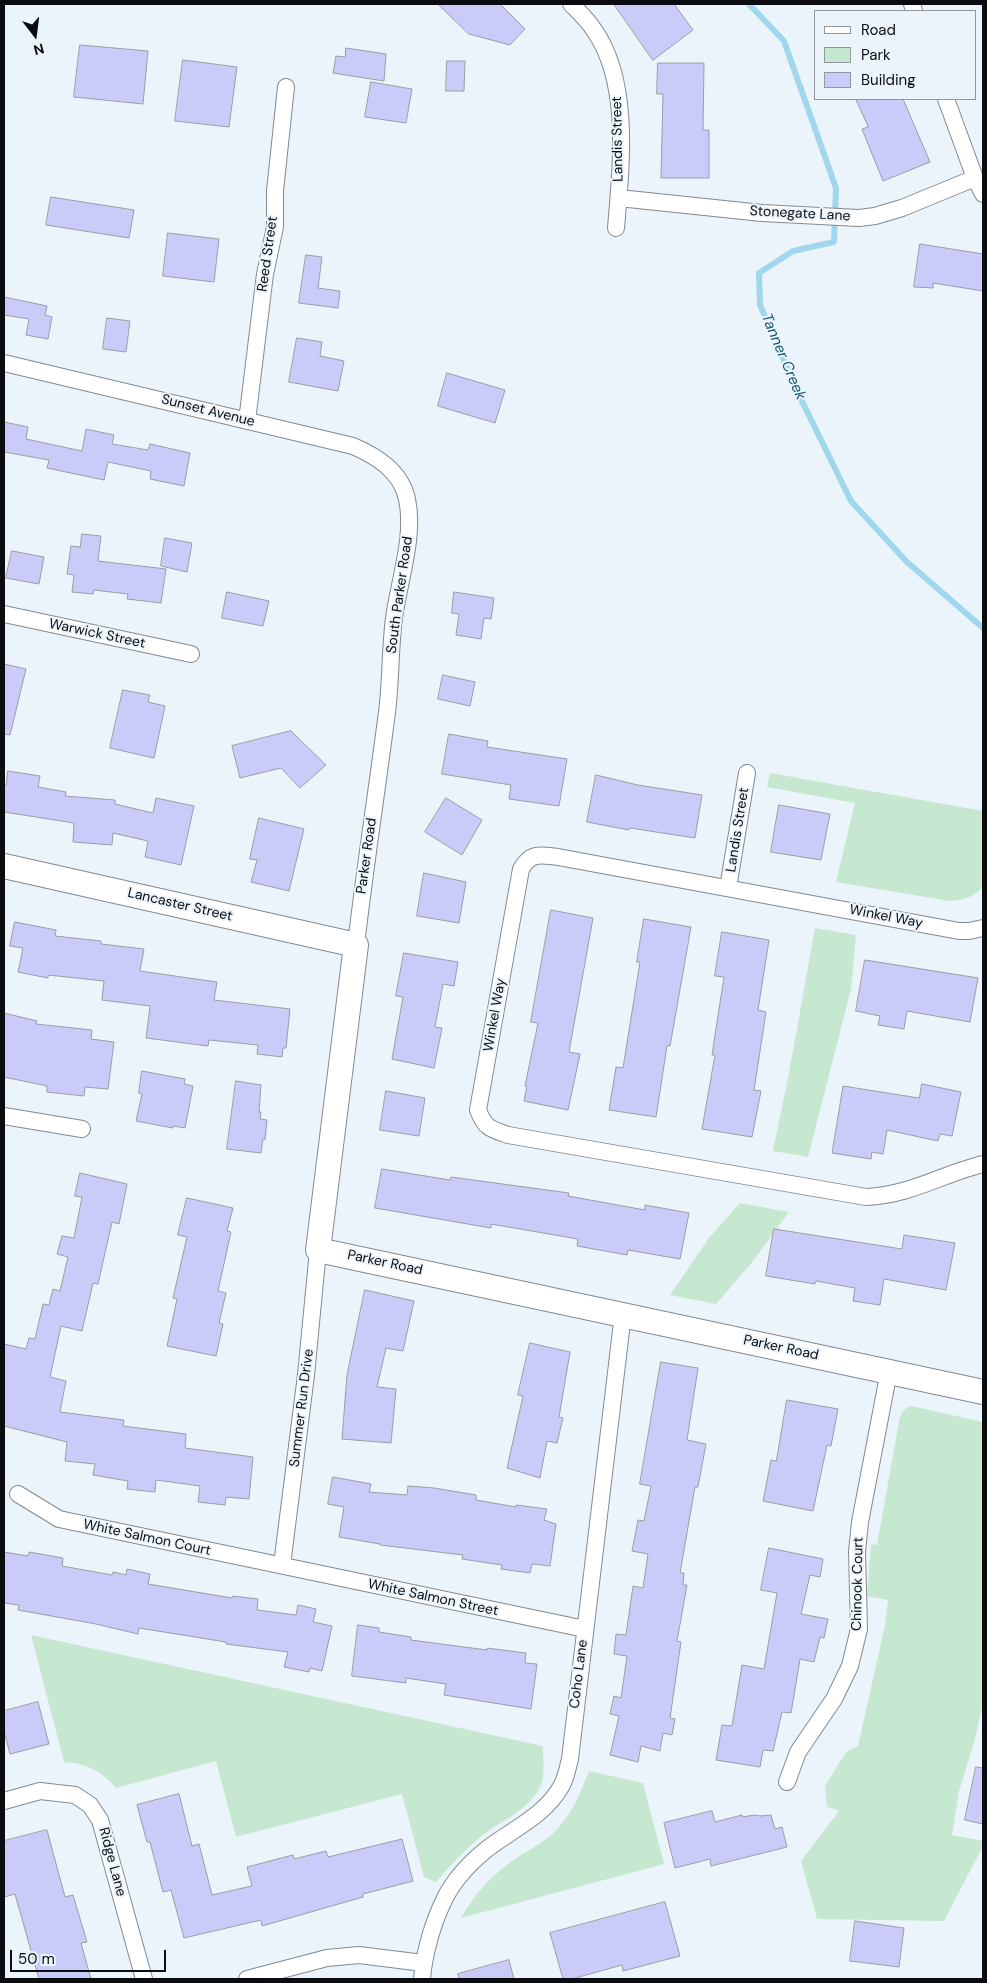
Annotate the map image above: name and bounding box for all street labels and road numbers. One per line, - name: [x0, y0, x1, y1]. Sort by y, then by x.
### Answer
- street label: Landis Street: [609, 96, 627, 182]
- street label: Stonegate Lane: [749, 203, 851, 225]
- street label: Reed Street: [254, 215, 282, 293]
- street label: Sunset Avenue: [160, 391, 256, 431]
- street label: South Parker Road: [383, 535, 417, 655]
- street label: Warwick Street: [47, 616, 147, 652]
- street label: Landis Street: [723, 786, 753, 874]
- street label: Parker Road: [353, 817, 381, 895]
- street label: Lancaster Street: [126, 885, 234, 925]
- street label: Winkel Way: [848, 902, 924, 932]
- street label: Winkel Way: [480, 977, 510, 1053]
- street label: Parker Road: [346, 1247, 424, 1279]
- street label: Parker Road: [742, 1332, 820, 1364]
- street label: Summer Run Drive: [286, 1348, 318, 1468]
- street label: White Salmon Court: [82, 1516, 212, 1560]
- street label: Chinook Court: [849, 1537, 867, 1631]
- street label: White Salmon Street: [366, 1576, 500, 1620]
- street label: Coho Lane: [566, 1639, 592, 1709]
- street label: Ridge Lane: [95, 1826, 129, 1898]

